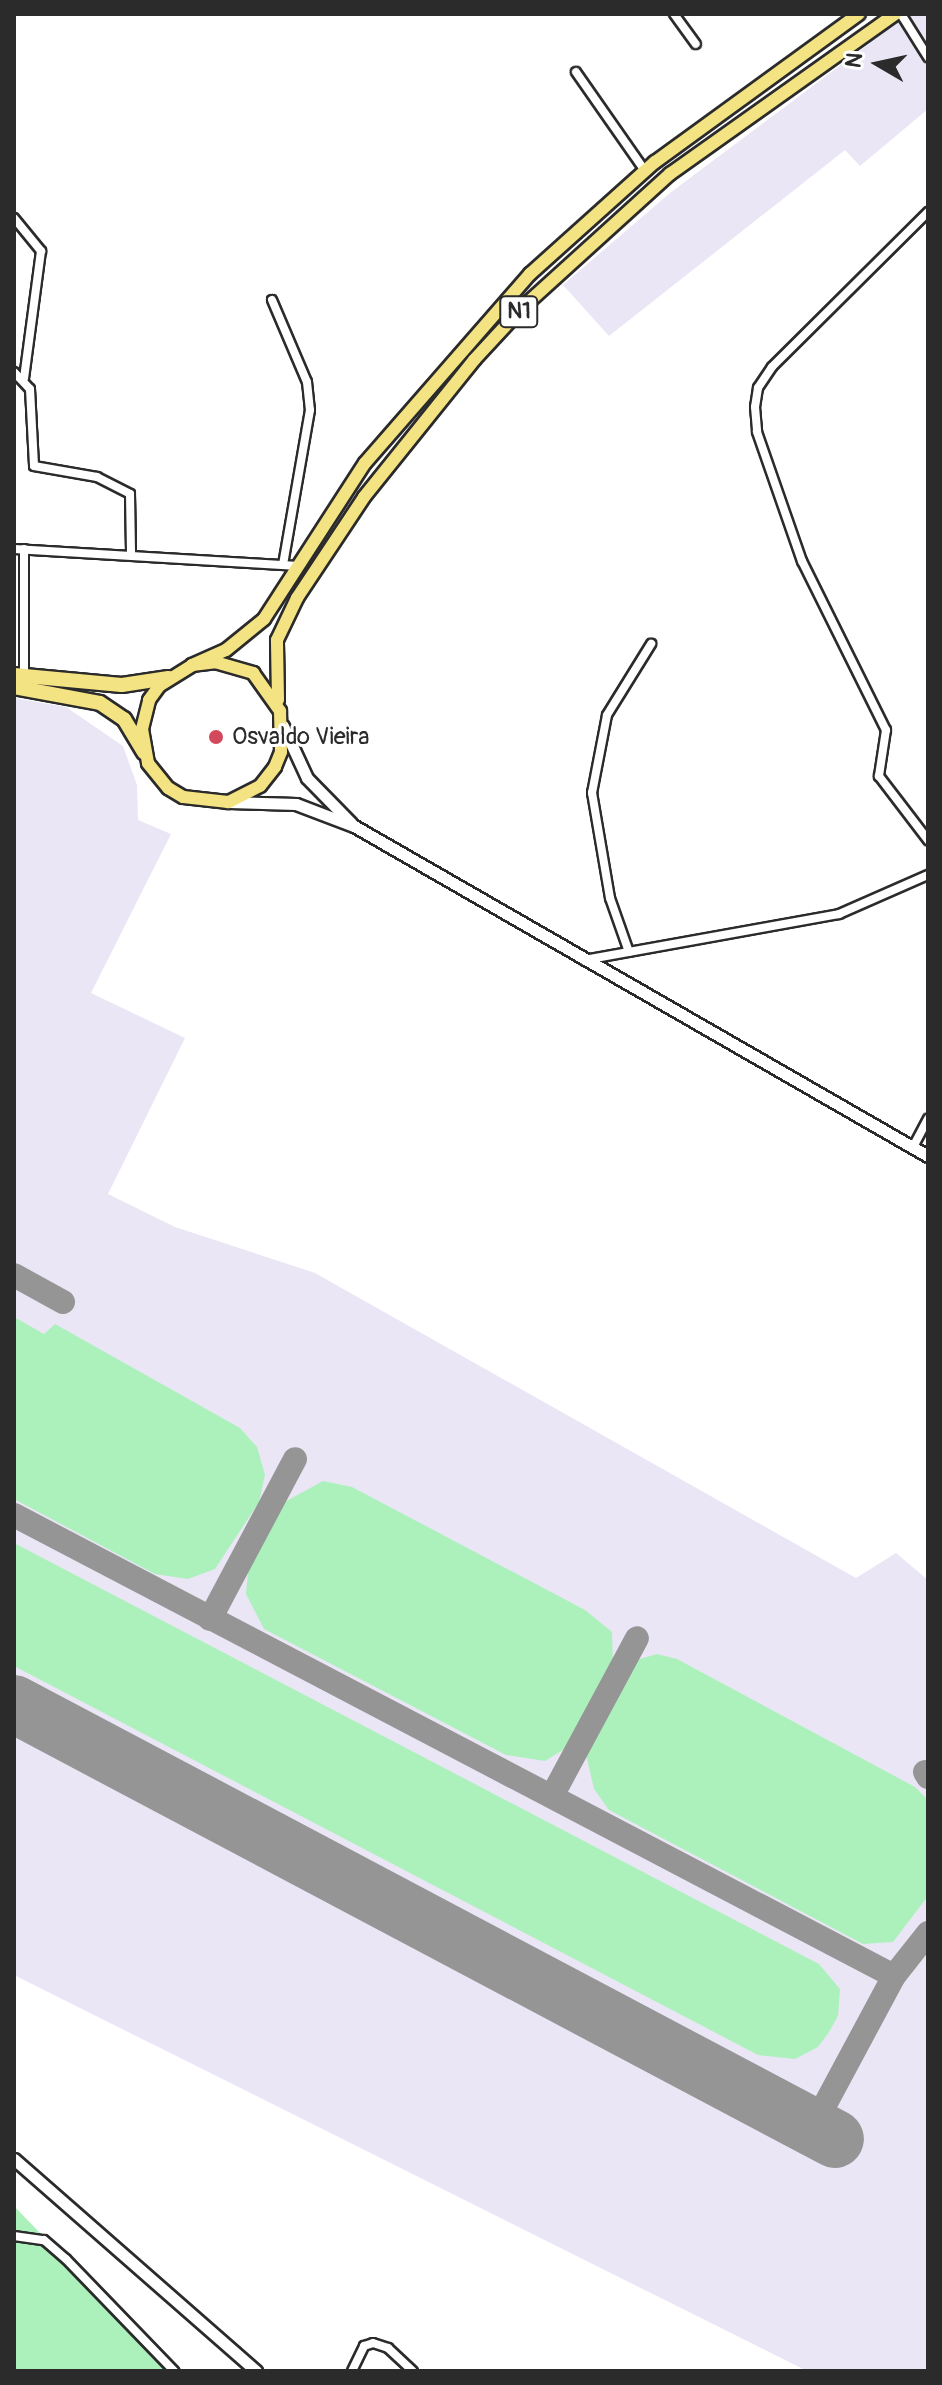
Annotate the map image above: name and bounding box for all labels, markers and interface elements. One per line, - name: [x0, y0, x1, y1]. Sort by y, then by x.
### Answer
- north arrow: [838, 24, 918, 104]
- text: N: [839, 51, 869, 70]
- road number: N1: [499, 294, 539, 330]
- place label: Osvaldo Vieira: [232, 723, 369, 751]
- marker: Osvaldo Vieira: [207, 728, 225, 746]

